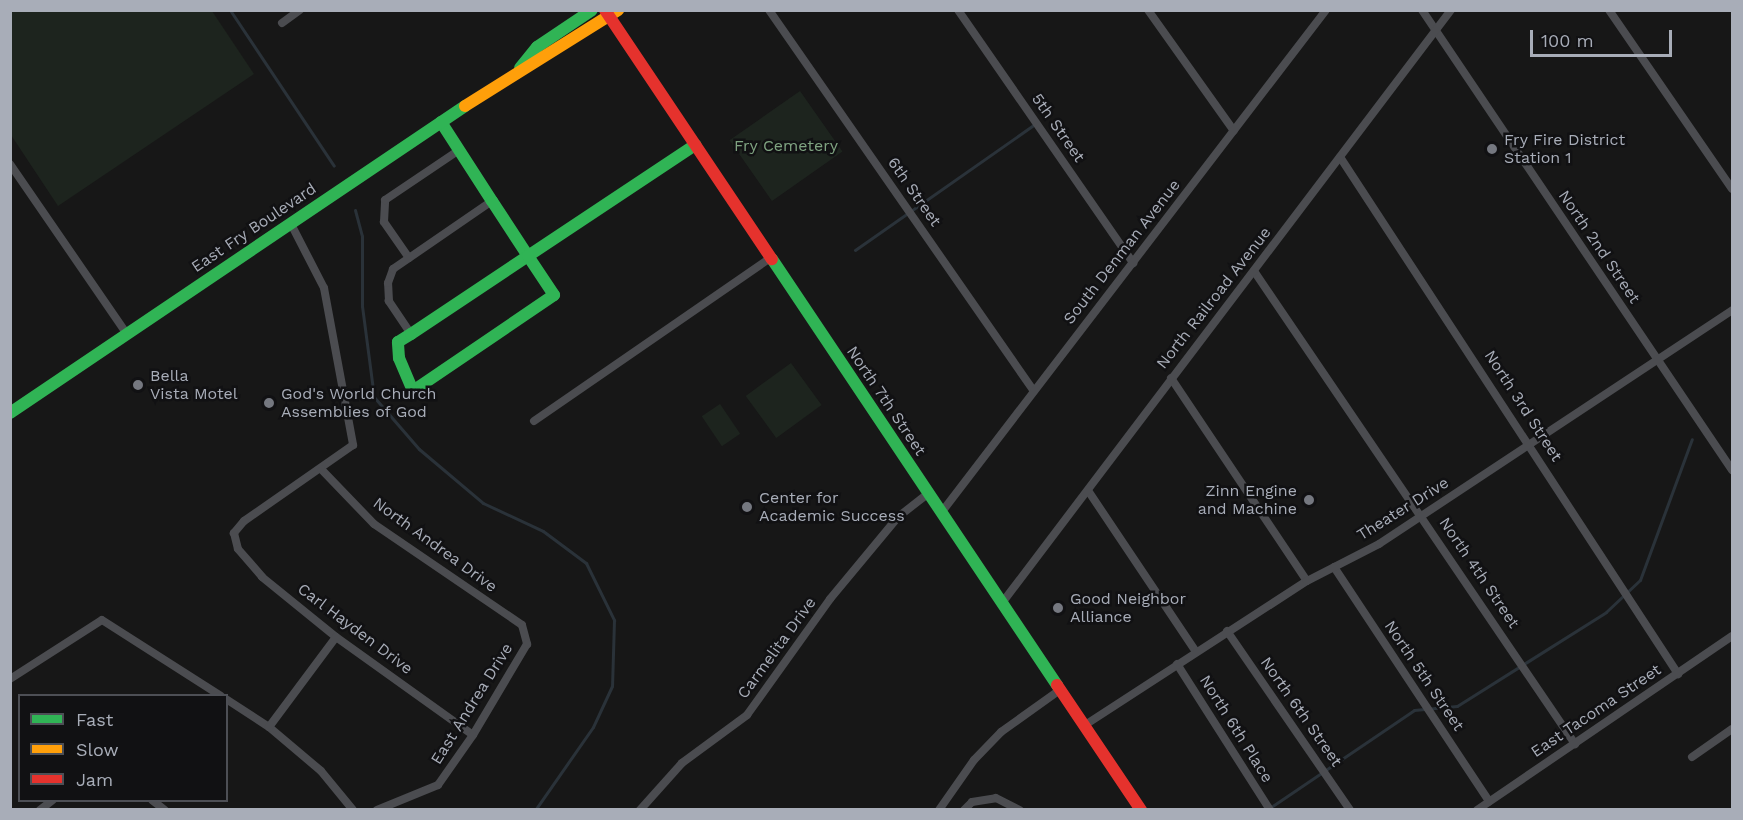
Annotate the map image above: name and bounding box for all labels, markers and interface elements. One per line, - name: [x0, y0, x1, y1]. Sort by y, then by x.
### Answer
- scale bar: [1533, 18, 1676, 56]
- text: 100 m: [1541, 30, 1594, 51]
- street label: 5th Street: [1027, 90, 1089, 166]
- place label: Fry Fire District Station 1: [1504, 130, 1626, 168]
- park label: Fry Cemetery: [734, 136, 838, 156]
- marker: Fry Fire District Station 1: [1485, 142, 1499, 156]
- street label: 6th Street: [883, 154, 945, 230]
- street label: South Denman Avenue: [1059, 176, 1185, 328]
- street label: East Fry Boulevard: [188, 179, 320, 277]
- street label: North 2nd Street: [1554, 187, 1644, 307]
- street label: North Railroad Avenue: [1153, 223, 1275, 373]
- street label: North 7th Street: [842, 342, 930, 460]
- street label: North 3rd Street: [1480, 347, 1566, 465]
- place label: Bella Vista Motel: [150, 366, 238, 404]
- marker: Bella Vista Motel: [131, 378, 145, 392]
- place label: God's World Church Assemblies of God: [281, 384, 437, 422]
- marker: God's World Church Assemblies of God: [262, 396, 276, 410]
- street label: Theater Drive: [1353, 473, 1453, 545]
- place label: Zinn Engine and Machine: [1198, 481, 1297, 519]
- place label: Center for Academic Success: [759, 488, 905, 526]
- street label: North Andrea Drive: [369, 493, 501, 597]
- marker: Zinn Engine and Machine: [1302, 493, 1316, 507]
- marker: Center for Academic Success: [740, 500, 754, 514]
- street label: North 4th Street: [1435, 514, 1523, 632]
- street label: Carl Hayden Drive: [293, 579, 417, 679]
- place label: Good Neighbor Alliance: [1070, 589, 1186, 627]
- street label: Carmelita Drive: [734, 593, 820, 703]
- marker: Good Neighbor Alliance: [1051, 601, 1065, 615]
- street label: North 5th Street: [1380, 617, 1468, 735]
- street label: East Andrea Drive: [427, 639, 517, 769]
- street label: North 6th Street: [1256, 654, 1346, 770]
- street label: East Tacoma Street: [1527, 660, 1665, 762]
- street label: North 6th Place: [1195, 672, 1277, 786]
- legend: [18, 694, 228, 802]
- text: Fast: [76, 709, 113, 730]
- text: Slow: [76, 739, 119, 760]
- text: Jam: [76, 769, 113, 790]

